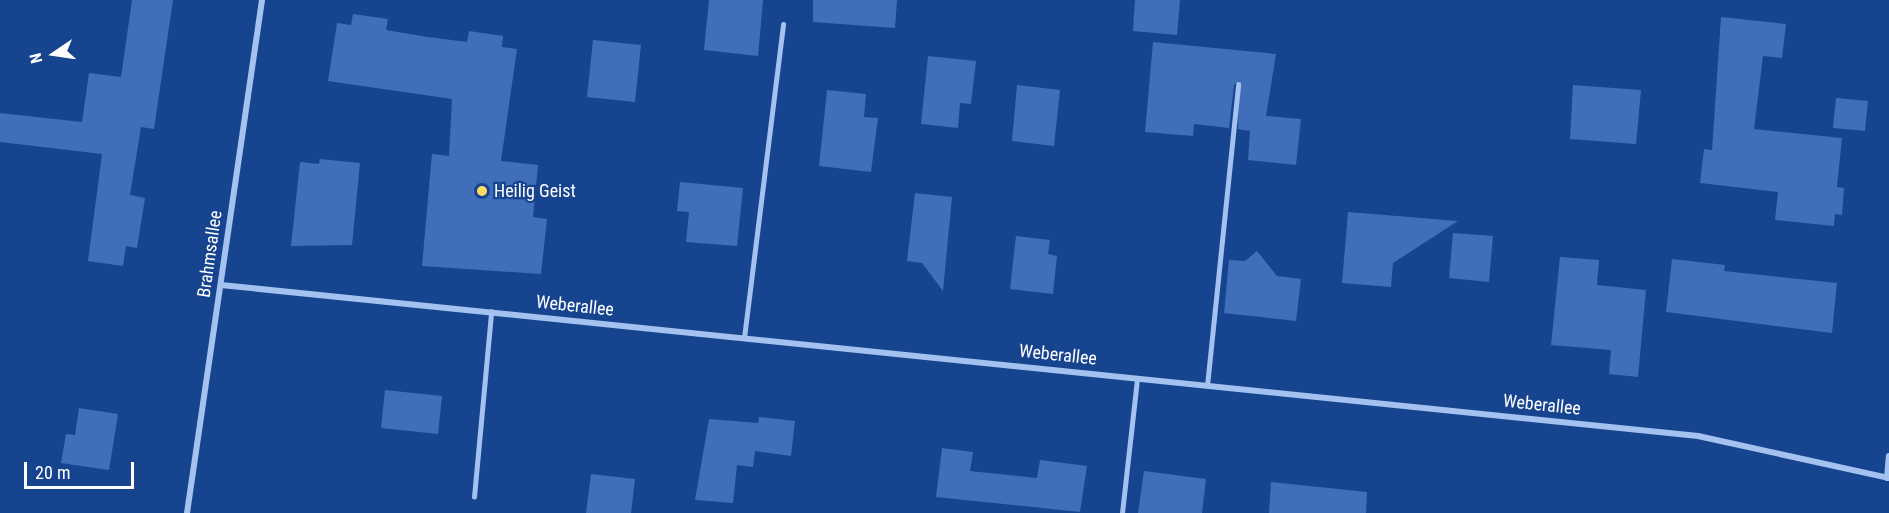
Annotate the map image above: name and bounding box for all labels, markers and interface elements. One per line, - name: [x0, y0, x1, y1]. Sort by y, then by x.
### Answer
- north arrow: [24, 24, 84, 84]
- text: N: [26, 51, 46, 65]
- place label: Heilig Geist: [494, 180, 576, 202]
- marker: Heilig Geist: [475, 184, 489, 198]
- street label: Brahmsallee: [193, 209, 227, 299]
- street label: Weberallee: [535, 291, 615, 321]
- street label: Weberallee: [1018, 340, 1098, 370]
- street label: Weberallee: [1502, 390, 1582, 420]
- scale bar: [27, 450, 136, 488]
- text: 20 m: [35, 462, 70, 483]

